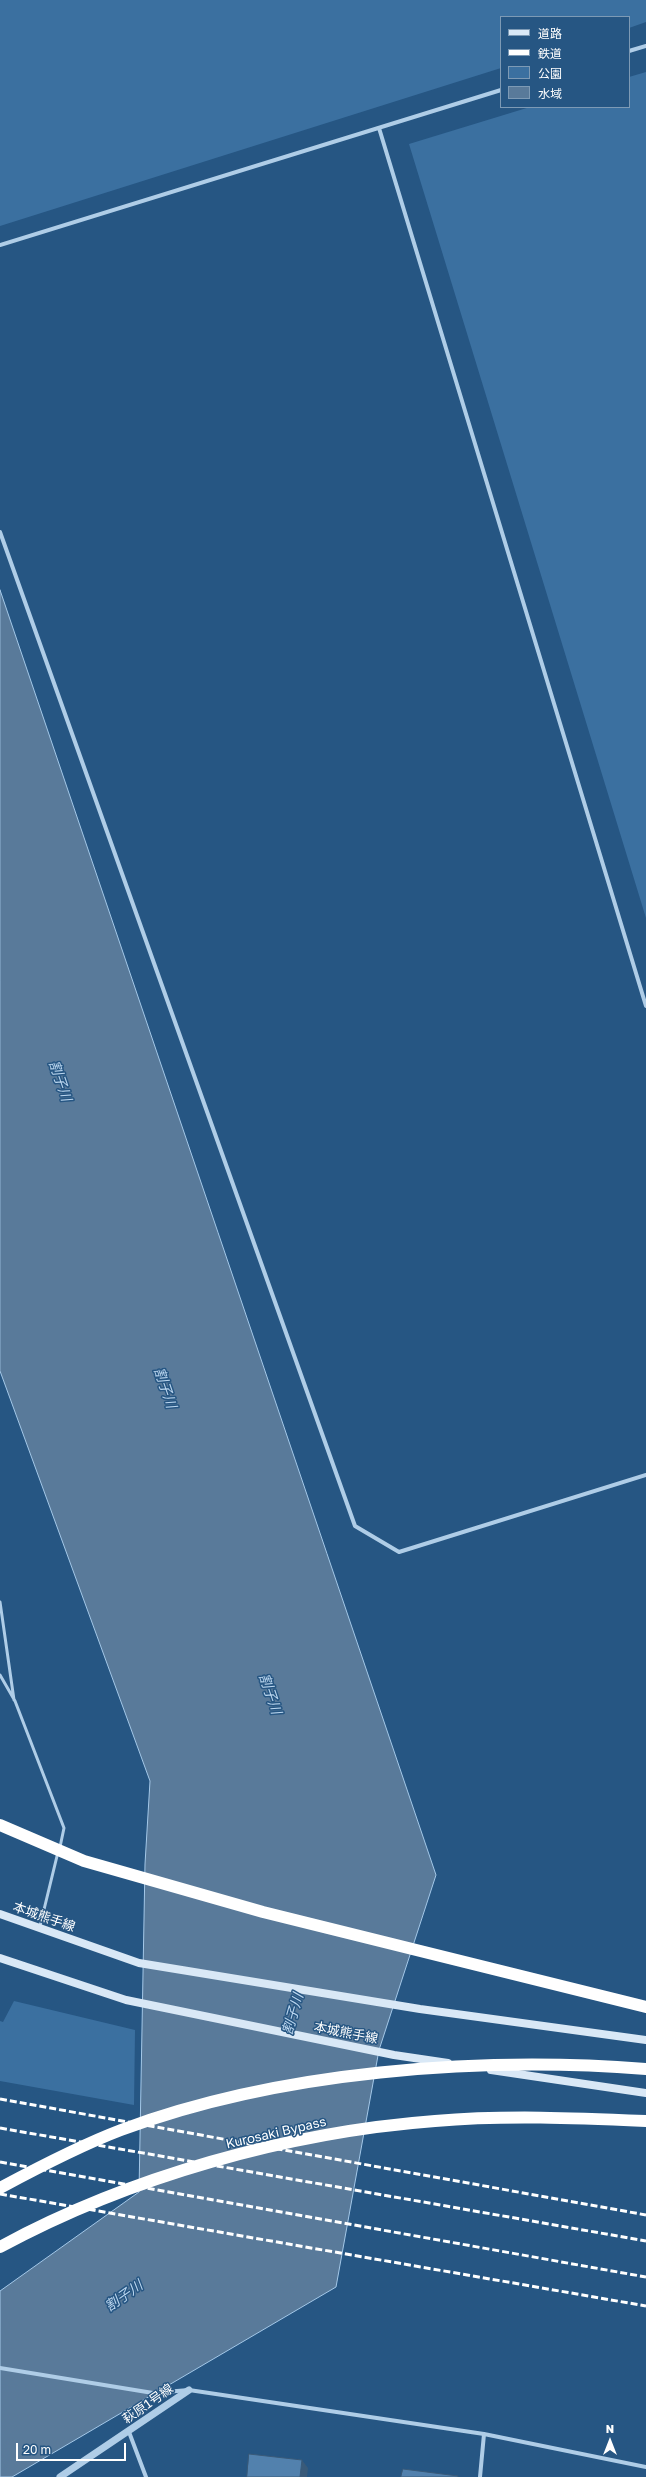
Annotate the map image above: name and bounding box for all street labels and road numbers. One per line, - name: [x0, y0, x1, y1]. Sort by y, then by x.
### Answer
- street label: 本城熊手線: [11, 1899, 77, 1935]
- street label: 本城熊手線: [313, 2019, 379, 2047]
- street label: Kurosaki Bypass: [224, 2114, 328, 2152]
- street label: 萩原1号線: [120, 2381, 176, 2427]

